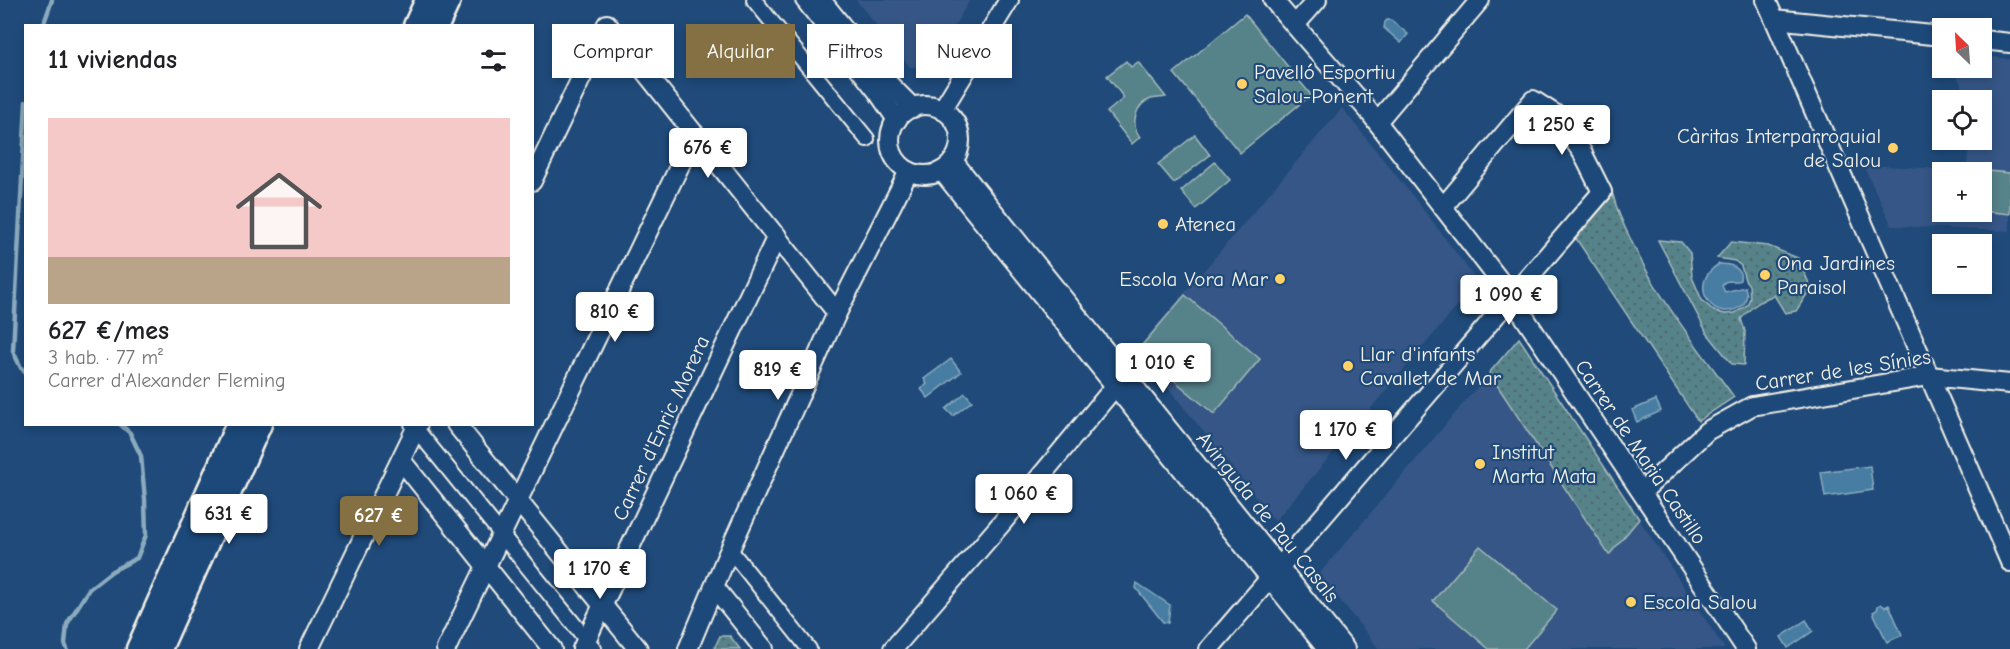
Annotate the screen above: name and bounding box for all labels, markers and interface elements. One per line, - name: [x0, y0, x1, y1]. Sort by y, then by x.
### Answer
- north arrow: [1932, 18, 1992, 78]
- map controls: [1932, 18, 1992, 294]
- chip: Comprar: [552, 24, 674, 78]
- chip: Alquilar: [686, 24, 795, 78]
- chip: Filtros: [807, 24, 904, 78]
- chip: Nuevo: [916, 24, 1012, 78]
- icon: filters: [477, 44, 510, 77]
- text: 11 viviendas: [48, 45, 177, 75]
- place label: Pavelló Esportiu Salou-Ponent: [1254, 60, 1395, 108]
- marker: Pavelló Esportiu Salou-Ponent: [1235, 77, 1249, 91]
- button: locate: [1932, 90, 1992, 150]
- pin: 1 250 €: [1507, 105, 1617, 156]
- text: 1 250 €: [1528, 113, 1596, 136]
- place label: Càritas Interparroquial de Salou: [1677, 124, 1881, 172]
- pin: 676 €: [666, 128, 750, 179]
- text: 676 €: [683, 136, 733, 159]
- marker: Càritas Interparroquial de Salou: [1886, 141, 1900, 155]
- icon: home: [225, 157, 333, 265]
- button: +: [1932, 162, 1992, 222]
- place label: Atenea: [1175, 212, 1236, 236]
- marker: Atenea: [1156, 217, 1170, 231]
- button: −: [1932, 234, 1992, 294]
- place label: Ona Jardines Paraisol: [1777, 251, 1895, 299]
- place label: Escola Vora Mar: [1119, 267, 1269, 291]
- marker: Ona Jardines Paraisol: [1758, 268, 1772, 282]
- marker: Escola Vora Mar: [1273, 272, 1287, 286]
- pin: 1 090 €: [1454, 275, 1564, 326]
- text: 1 090 €: [1474, 283, 1544, 306]
- pin: 810 €: [573, 292, 657, 343]
- text: 810 €: [590, 300, 640, 323]
- text: 627 €/mes: [48, 316, 169, 346]
- street label: Carrer d'Enric Morera: [608, 332, 714, 524]
- place label: Llar d'infants Cavallet de Mar: [1360, 342, 1502, 390]
- pin: 1 010 €: [1108, 343, 1218, 394]
- street label: Carrer de les Sínies: [1753, 344, 1933, 396]
- text: 3 hab. · 77 m²: [48, 346, 163, 369]
- pin: 819 €: [736, 350, 820, 401]
- text: 1 010 €: [1130, 351, 1196, 374]
- street label: Carrer de Maria Castillo: [1570, 355, 1712, 549]
- text: 819 €: [753, 358, 803, 381]
- marker: Llar d'infants Cavallet de Mar: [1341, 359, 1355, 373]
- text: Carrer d'Alexander Fleming: [48, 369, 286, 392]
- pin: 1 170 €: [1291, 410, 1401, 461]
- text: 1 170 €: [1314, 418, 1378, 441]
- street label: Avinguda de Pau Casals: [1192, 427, 1344, 607]
- place label: Institut Marta Mata: [1492, 440, 1597, 488]
- marker: Institut Marta Mata: [1473, 457, 1487, 471]
- pin: 1 060 €: [969, 474, 1079, 525]
- text: 1 060 €: [989, 482, 1059, 505]
- pin: 631 €: [187, 494, 271, 545]
- pin: 627 €: [337, 496, 421, 547]
- text: 631 €: [204, 502, 254, 525]
- text: 627 €: [354, 504, 404, 527]
- pin: 1 170 €: [545, 549, 655, 600]
- text: 1 170 €: [568, 557, 632, 580]
- place label: Escola Salou: [1643, 590, 1757, 614]
- marker: Escola Salou: [1624, 595, 1638, 609]

